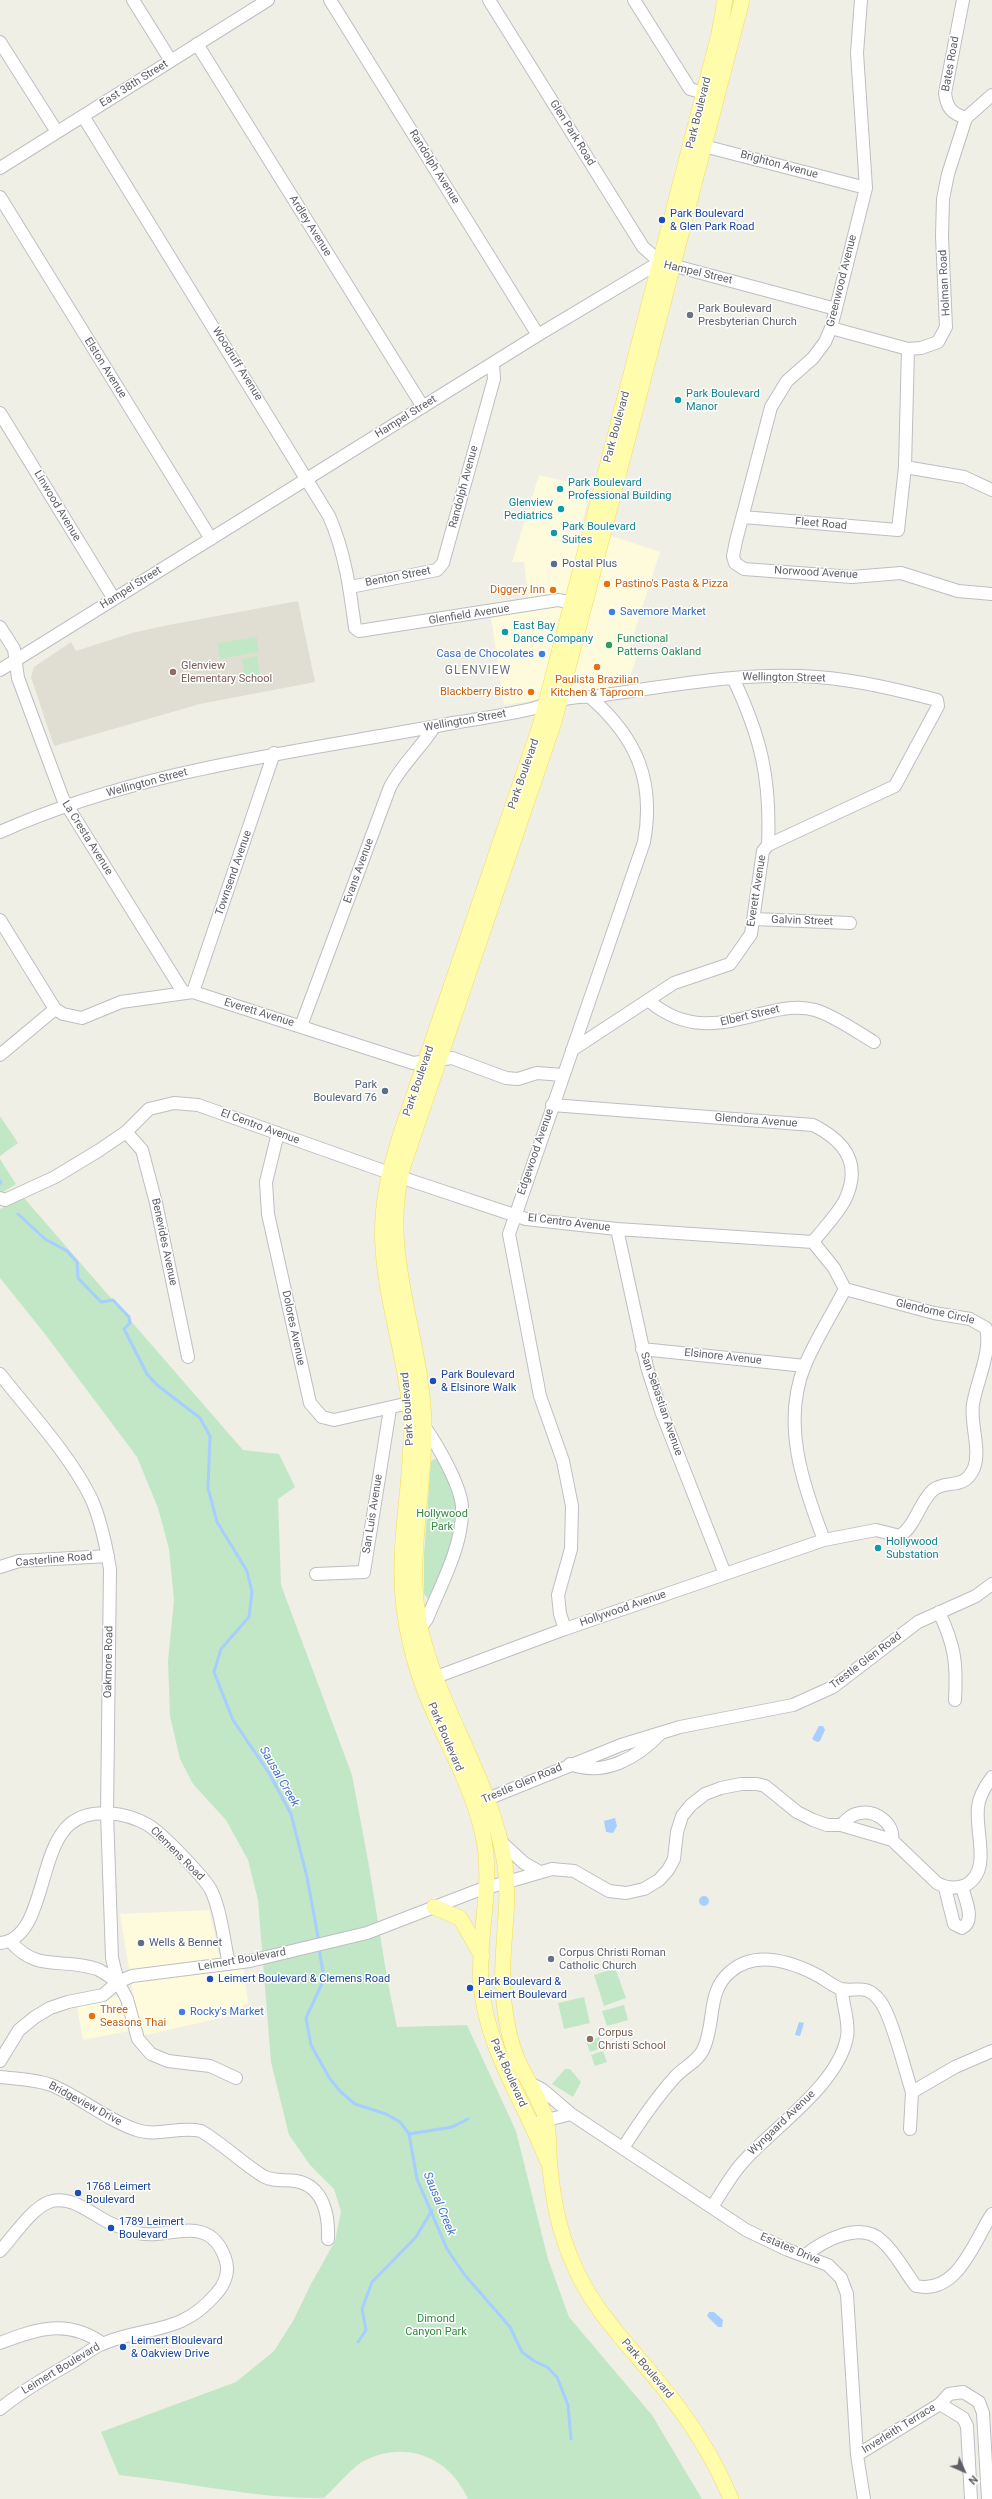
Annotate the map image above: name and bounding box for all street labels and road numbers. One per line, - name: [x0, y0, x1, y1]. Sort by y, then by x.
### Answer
- street label: Bates Road: [940, 35, 962, 93]
- street label: East 38th Street: [97, 58, 171, 110]
- street label: Park Boulevard: [684, 76, 714, 150]
- street label: Glen Park Road: [547, 98, 597, 168]
- street label: Randolph Avenue: [406, 127, 462, 207]
- street label: Brighton Avenue: [739, 148, 819, 182]
- street label: Ardley Avenue: [286, 193, 334, 259]
- street label: Greenwood Avenue: [824, 234, 860, 328]
- street label: Holman Road: [937, 249, 953, 317]
- street label: Hampel Street: [662, 259, 734, 287]
- street label: Woodruff Avenue: [209, 325, 265, 403]
- street label: Elston Avenue: [81, 335, 129, 401]
- street label: Park Boulevard: [601, 390, 633, 464]
- street label: Hampel Street: [373, 393, 439, 441]
- street label: Randolph Avenue: [447, 444, 481, 530]
- street label: Linwood Avenue: [31, 468, 83, 544]
- street label: Fleet Road: [795, 515, 847, 533]
- street label: Hampel Street: [98, 564, 164, 612]
- street label: Benton Street: [364, 564, 432, 590]
- street label: Norwood Avenue: [774, 564, 858, 582]
- street label: Glenfield Avenue: [428, 602, 510, 628]
- street label: Wellington Street: [742, 671, 826, 685]
- street label: Wellington Street: [423, 707, 507, 735]
- street label: Park Boulevard: [506, 737, 542, 811]
- street label: Wellington Street: [105, 766, 189, 800]
- street label: La Cresta Avenue: [59, 798, 115, 878]
- street label: Townsend Avenue: [213, 829, 255, 917]
- street label: Evans Avenue: [341, 837, 377, 905]
- street label: Everett Avenue: [745, 854, 769, 928]
- street label: Galvin Street: [771, 913, 833, 929]
- street label: Everett Avenue: [222, 996, 296, 1030]
- street label: Elbert Street: [719, 1003, 781, 1029]
- street label: Park Boulevard: [401, 1044, 437, 1118]
- street label: El Centro Avenue: [219, 1107, 301, 1147]
- street label: Edgewood Avenue: [515, 1107, 557, 1197]
- street label: Glendora Avenue: [714, 1112, 798, 1130]
- street label: Benevides Avenue: [148, 1197, 180, 1287]
- street label: El Centro Avenue: [527, 1211, 611, 1235]
- street label: Dolores Avenue: [279, 1289, 307, 1367]
- street label: Glendome Circle: [894, 1297, 976, 1327]
- street label: Elsinore Avenue: [684, 1346, 762, 1368]
- street label: San Sebastian Avenue: [637, 1351, 685, 1457]
- street label: Park Boulevard: [399, 1372, 417, 1446]
- street label: San Luis Avenue: [360, 1473, 386, 1555]
- street label: Casterline Road: [15, 1550, 93, 1570]
- street label: Hollywood Avenue: [578, 1588, 668, 1630]
- street label: Oakmore Road: [102, 1626, 116, 1698]
- street label: Trestle Glen Road: [828, 1630, 904, 1692]
- street label: Park Boulevard: [425, 1701, 465, 1773]
- street label: Trestle Glen Road: [480, 1761, 564, 1807]
- street label: Clemens Road: [147, 1824, 207, 1884]
- street label: Leimert Boulevard: [197, 1946, 287, 1974]
- street label: Park Boulevard: [487, 2037, 529, 2109]
- street label: Bridgeview Drive: [46, 2079, 124, 2129]
- street label: Wyngaard Avenue: [746, 2088, 818, 2158]
- street label: Estates Drive: [758, 2230, 822, 2268]
- street label: Park Boulevard: [618, 2337, 676, 2401]
- street label: Leimert Boulevard: [19, 2340, 103, 2398]
- street label: Inverleith Terrace: [860, 2401, 938, 2457]

